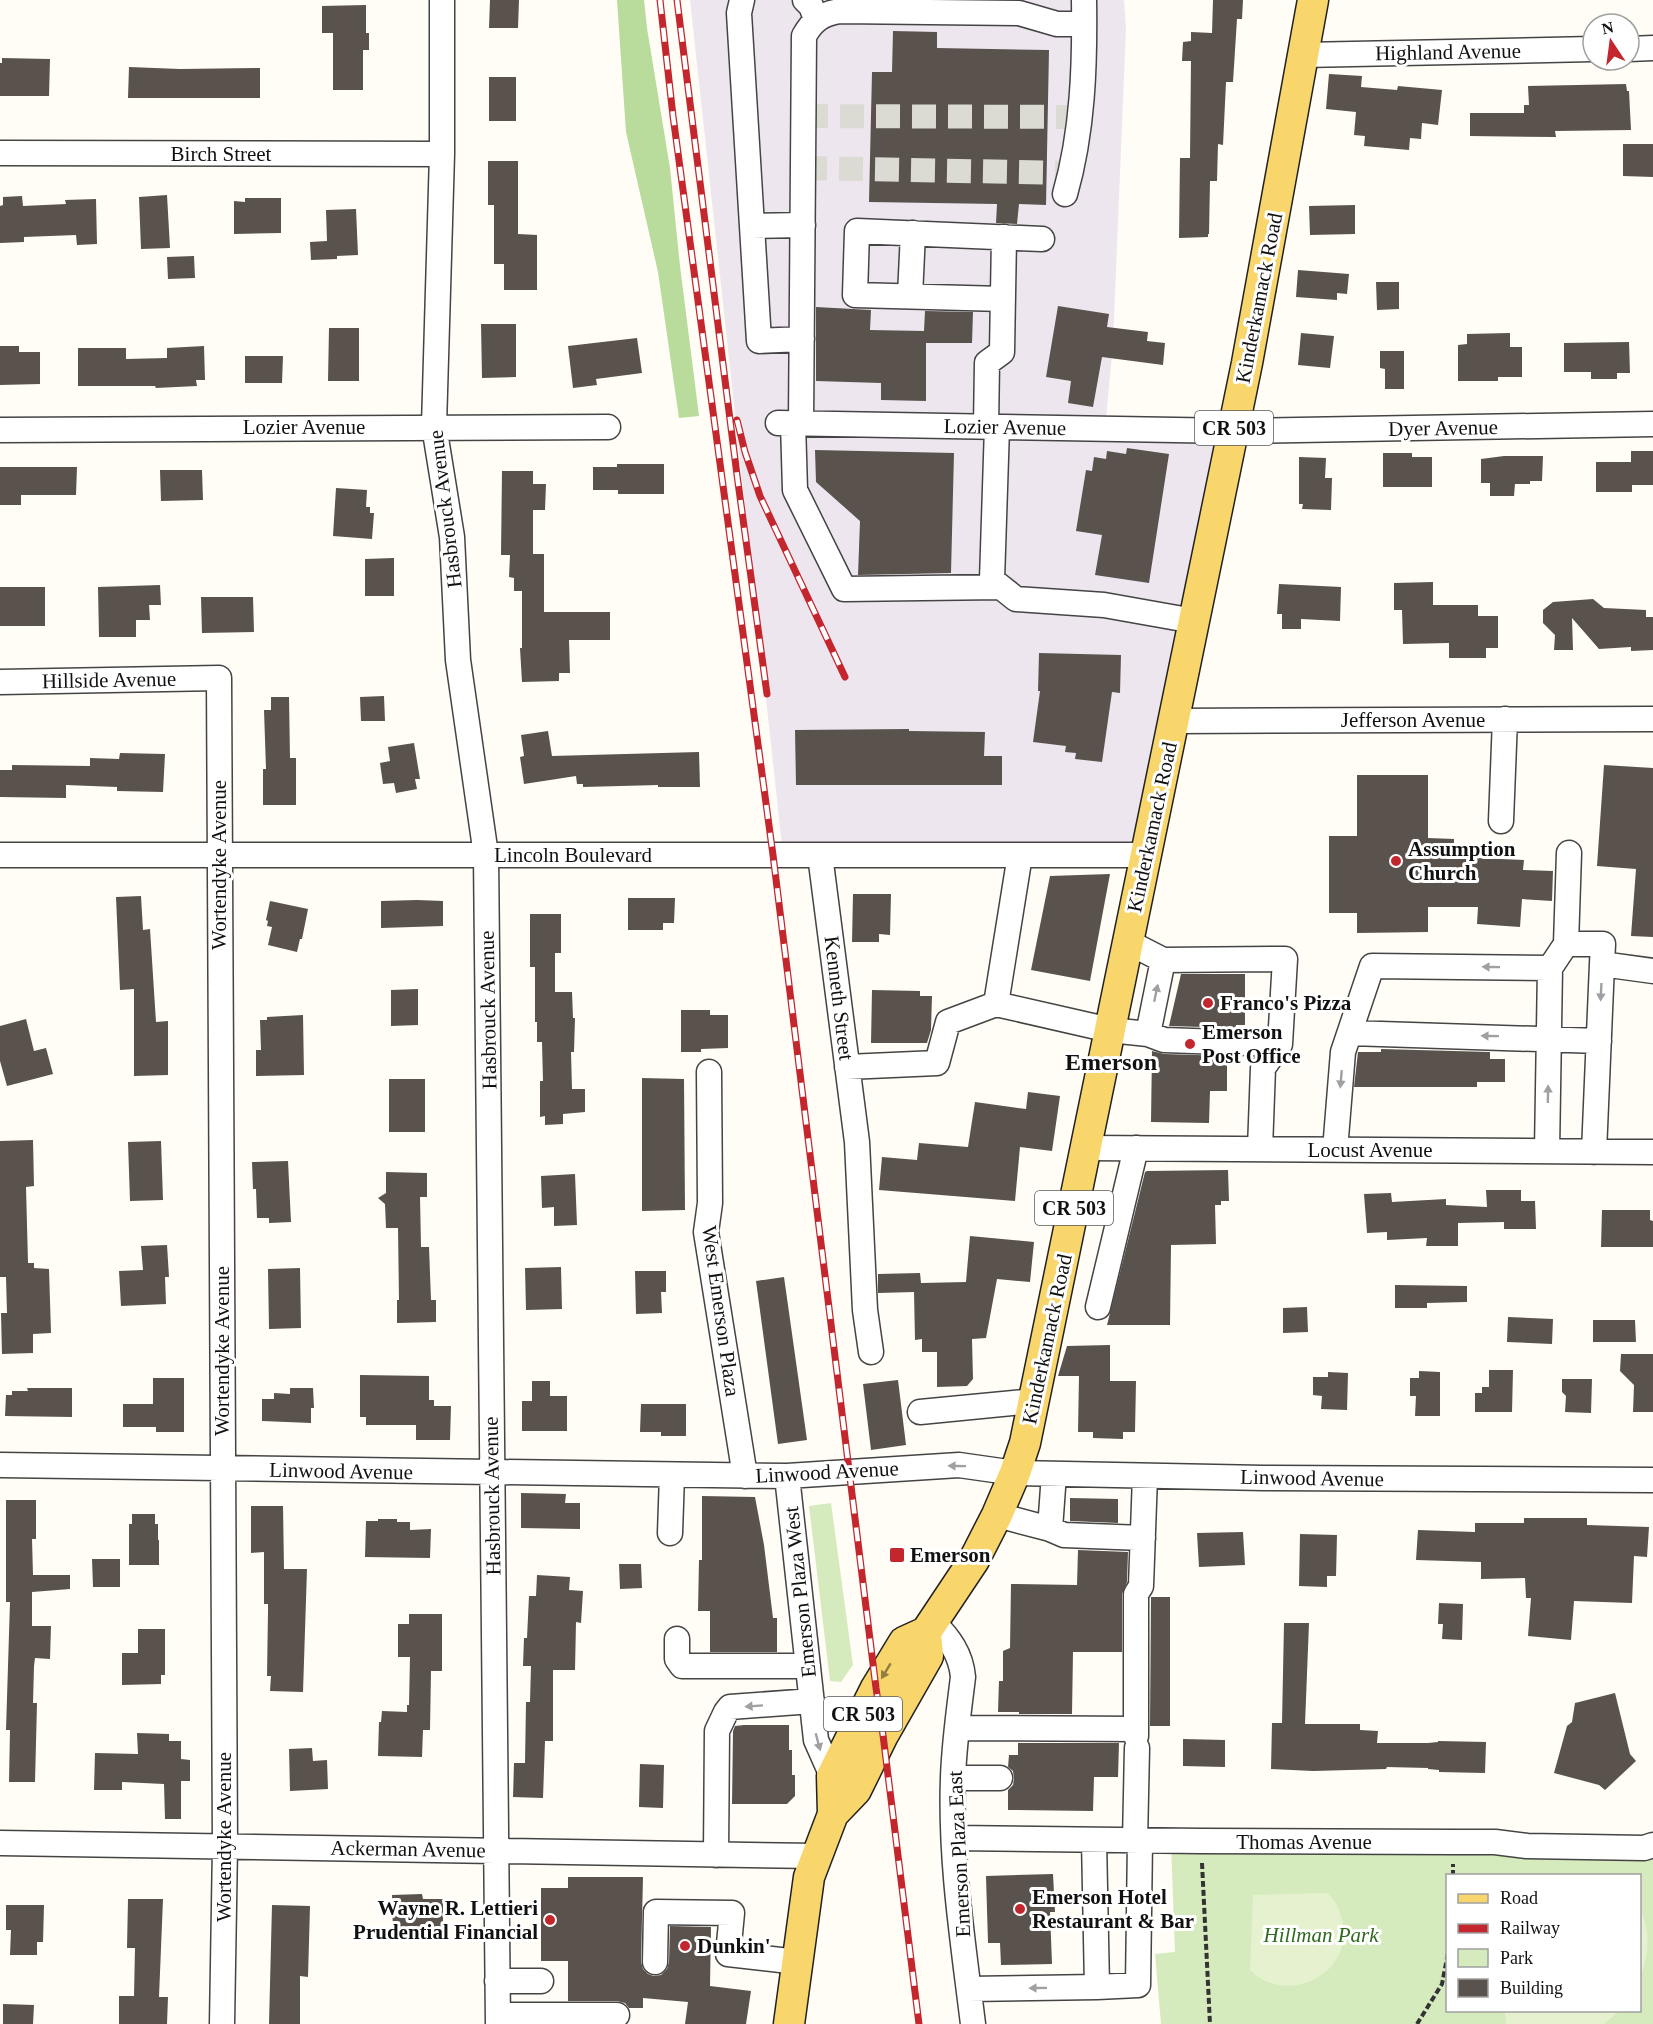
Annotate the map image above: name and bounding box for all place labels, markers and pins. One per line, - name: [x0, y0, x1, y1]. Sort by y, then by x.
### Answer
- place label: Assumption Church: [1408, 837, 1516, 885]
- marker: Assumption Church: [1389, 854, 1403, 868]
- place label: Franco's Pizza: [1220, 991, 1352, 1015]
- marker: Franco's Pizza: [1201, 996, 1215, 1010]
- place label: Emerson Post Office: [1202, 1020, 1301, 1068]
- marker: Emerson Post Office: [1183, 1037, 1197, 1051]
- place label: Emerson: [910, 1543, 991, 1567]
- marker: Emerson: [888, 1546, 906, 1564]
- place label: Emerson Hotel Restaurant & Bar: [1032, 1885, 1194, 1933]
- place label: Wayne R. Lettieri Prudential Financial: [353, 1896, 538, 1944]
- marker: Emerson Hotel Restaurant & Bar: [1013, 1902, 1027, 1916]
- marker: Wayne R. Lettieri Prudential Financial: [543, 1913, 557, 1927]
- place label: Dunkin': [697, 1934, 771, 1958]
- marker: Dunkin': [678, 1939, 692, 1953]

